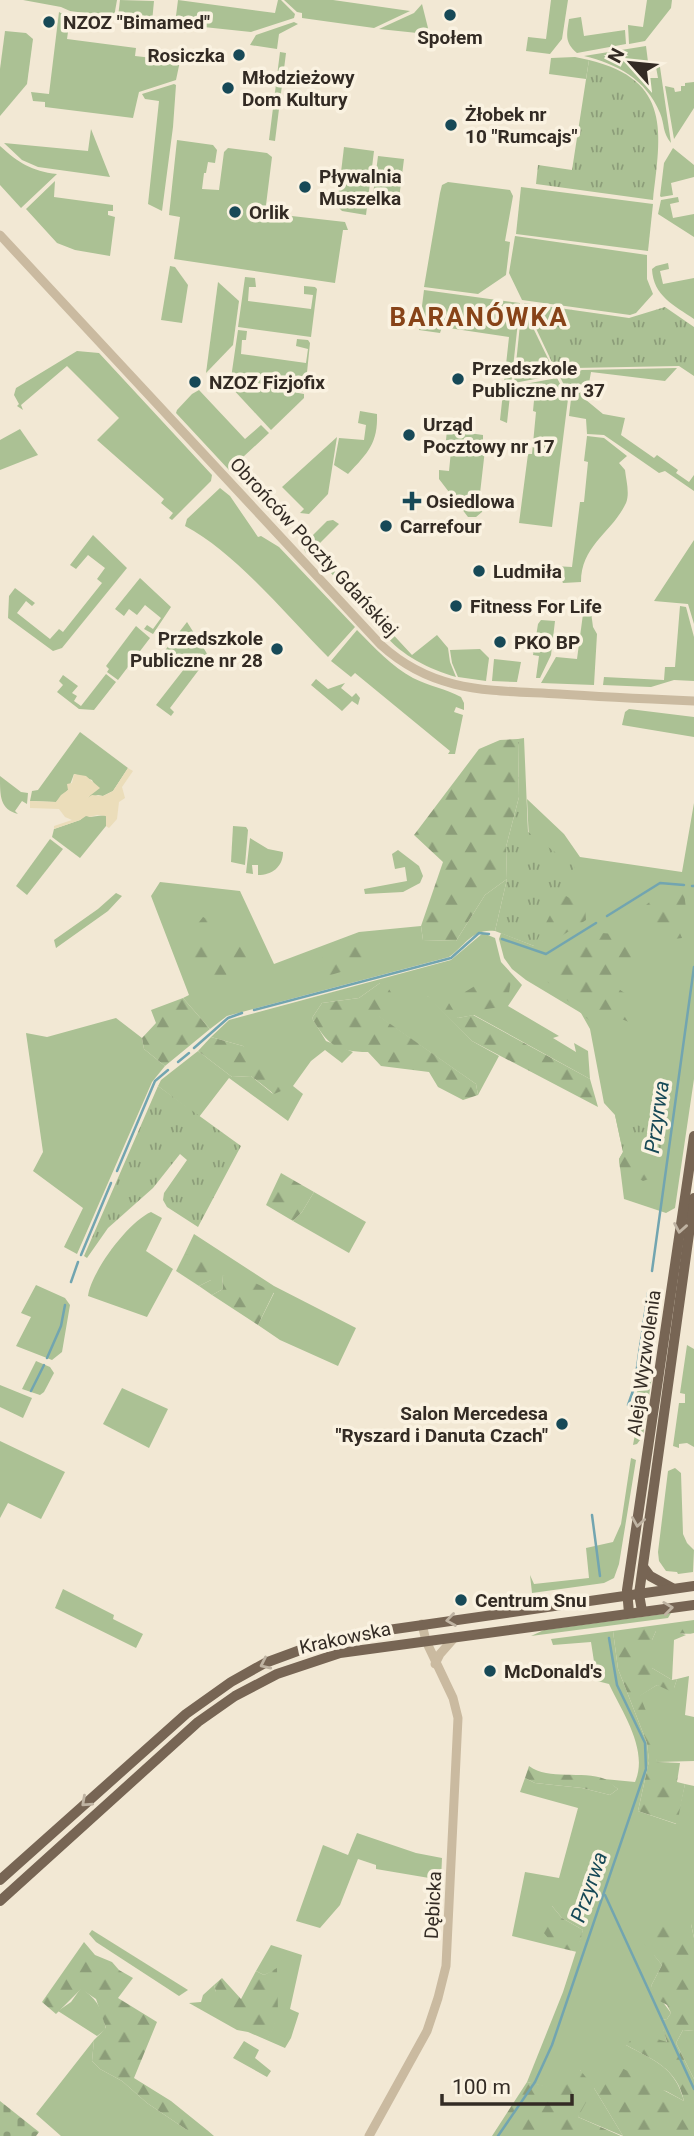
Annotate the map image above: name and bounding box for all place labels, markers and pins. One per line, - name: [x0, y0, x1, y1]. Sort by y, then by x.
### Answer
- marker: Społem: [442, 7, 458, 23]
- place label: NZOZ "Bimamed": [63, 11, 210, 34]
- marker: NZOZ "Bimamed": [41, 14, 57, 30]
- place label: Społem: [417, 26, 483, 49]
- place label: Rosiczka: [147, 44, 225, 67]
- marker: Rosiczka: [231, 47, 247, 63]
- place label: Młodzieżowy Dom Kultury: [242, 66, 355, 111]
- marker: Młodzieżowy Dom Kultury: [220, 80, 236, 96]
- place label: Żłobek nr 10 "Rumcajs": [465, 103, 578, 148]
- marker: Żłobek nr 10 "Rumcajs": [443, 117, 459, 133]
- place label: Pływalnia Muszelka: [319, 165, 402, 210]
- marker: Pływalnia Muszelka: [297, 179, 313, 195]
- place label: Orlik: [249, 201, 290, 224]
- marker: Orlik: [227, 204, 243, 220]
- place label: Przedszkole Publiczne nr 37: [472, 357, 605, 402]
- place label: NZOZ Fizjofix: [209, 371, 325, 394]
- marker: Przedszkole Publiczne nr 37: [450, 371, 466, 387]
- marker: NZOZ Fizjofix: [187, 374, 203, 390]
- place label: Urząd Pocztowy nr 17: [423, 413, 555, 458]
- marker: Urząd Pocztowy nr 17: [401, 427, 417, 443]
- place label: Osiedlowa: [426, 490, 515, 513]
- marker: Osiedlowa: [404, 493, 420, 509]
- place label: Carrefour: [400, 515, 482, 538]
- marker: Carrefour: [378, 518, 394, 534]
- place label: Ludmiła: [493, 560, 562, 583]
- marker: Ludmiła: [471, 563, 487, 579]
- place label: Fitness For Life: [470, 595, 602, 618]
- marker: Fitness For Life: [448, 598, 464, 614]
- place label: Przedszkole Publiczne nr 28: [130, 627, 263, 672]
- place label: PKO BP: [514, 631, 580, 654]
- marker: PKO BP: [492, 634, 508, 650]
- marker: Przedszkole Publiczne nr 28: [269, 641, 285, 657]
- place label: Salon Mercedesa "Ryszard i Danuta Czach": [336, 1402, 548, 1447]
- marker: Salon Mercedesa "Ryszard i Danuta Czach": [554, 1416, 570, 1432]
- place label: Centrum Snu: [475, 1589, 587, 1612]
- marker: Centrum Snu: [453, 1592, 469, 1608]
- place label: McDonald's: [504, 1660, 602, 1683]
- marker: McDonald's: [482, 1663, 498, 1679]

